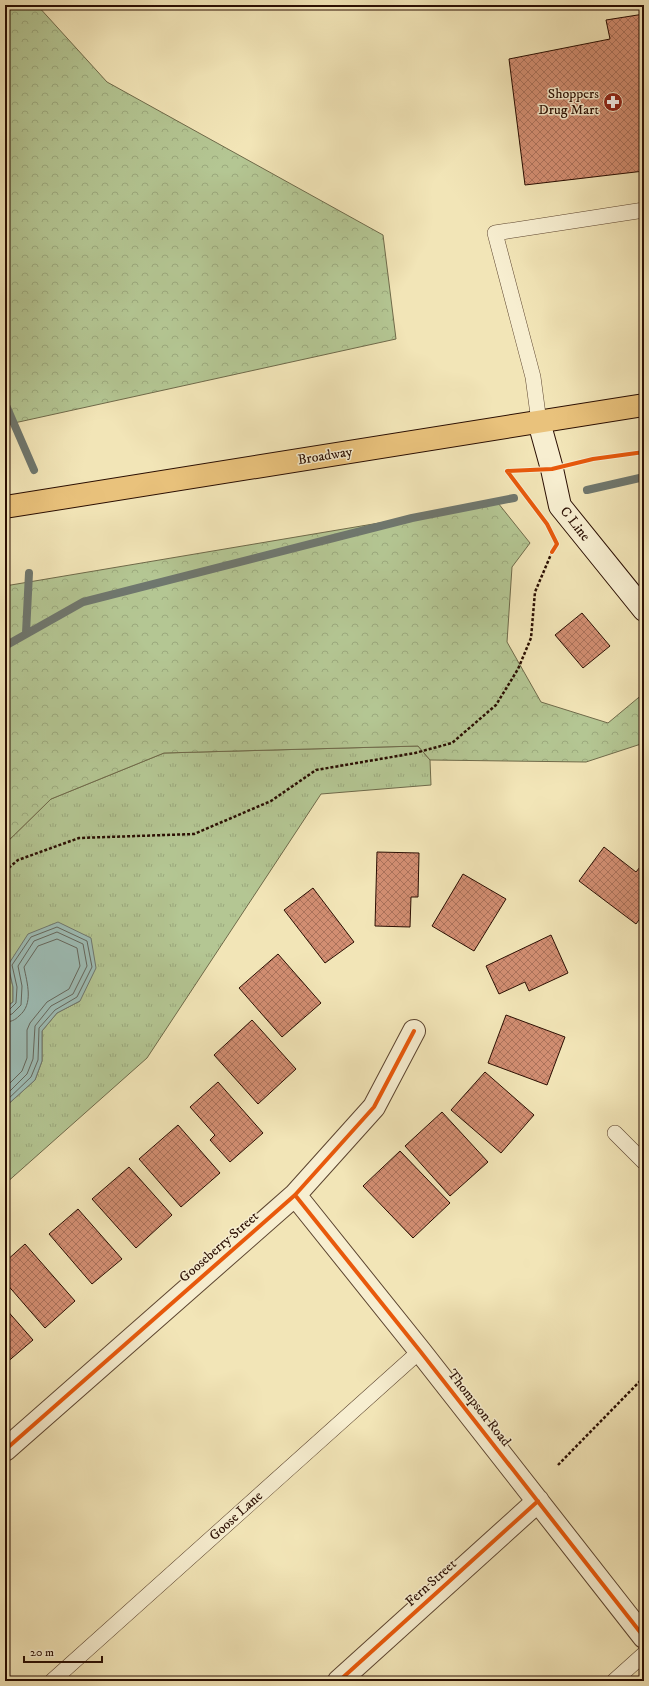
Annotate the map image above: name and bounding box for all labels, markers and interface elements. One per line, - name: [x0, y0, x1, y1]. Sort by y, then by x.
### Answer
- place label: Shoppers Drug Mart: [538, 85, 600, 119]
- pharmacy icon: Shoppers Drug Mart: [602, 91, 624, 113]
- street label: Broadway: [296, 443, 354, 469]
- street label: C Line: [556, 503, 594, 545]
- street label: Gooseberry Street: [176, 1207, 263, 1286]
- street label: Thompson Road: [443, 1366, 515, 1450]
- street label: Goose Lane: [205, 1487, 267, 1545]
- street label: Fern Street: [402, 1555, 461, 1611]
- scale bar: [24, 1638, 102, 1664]
- text: 20 m: [30, 1645, 54, 1660]

